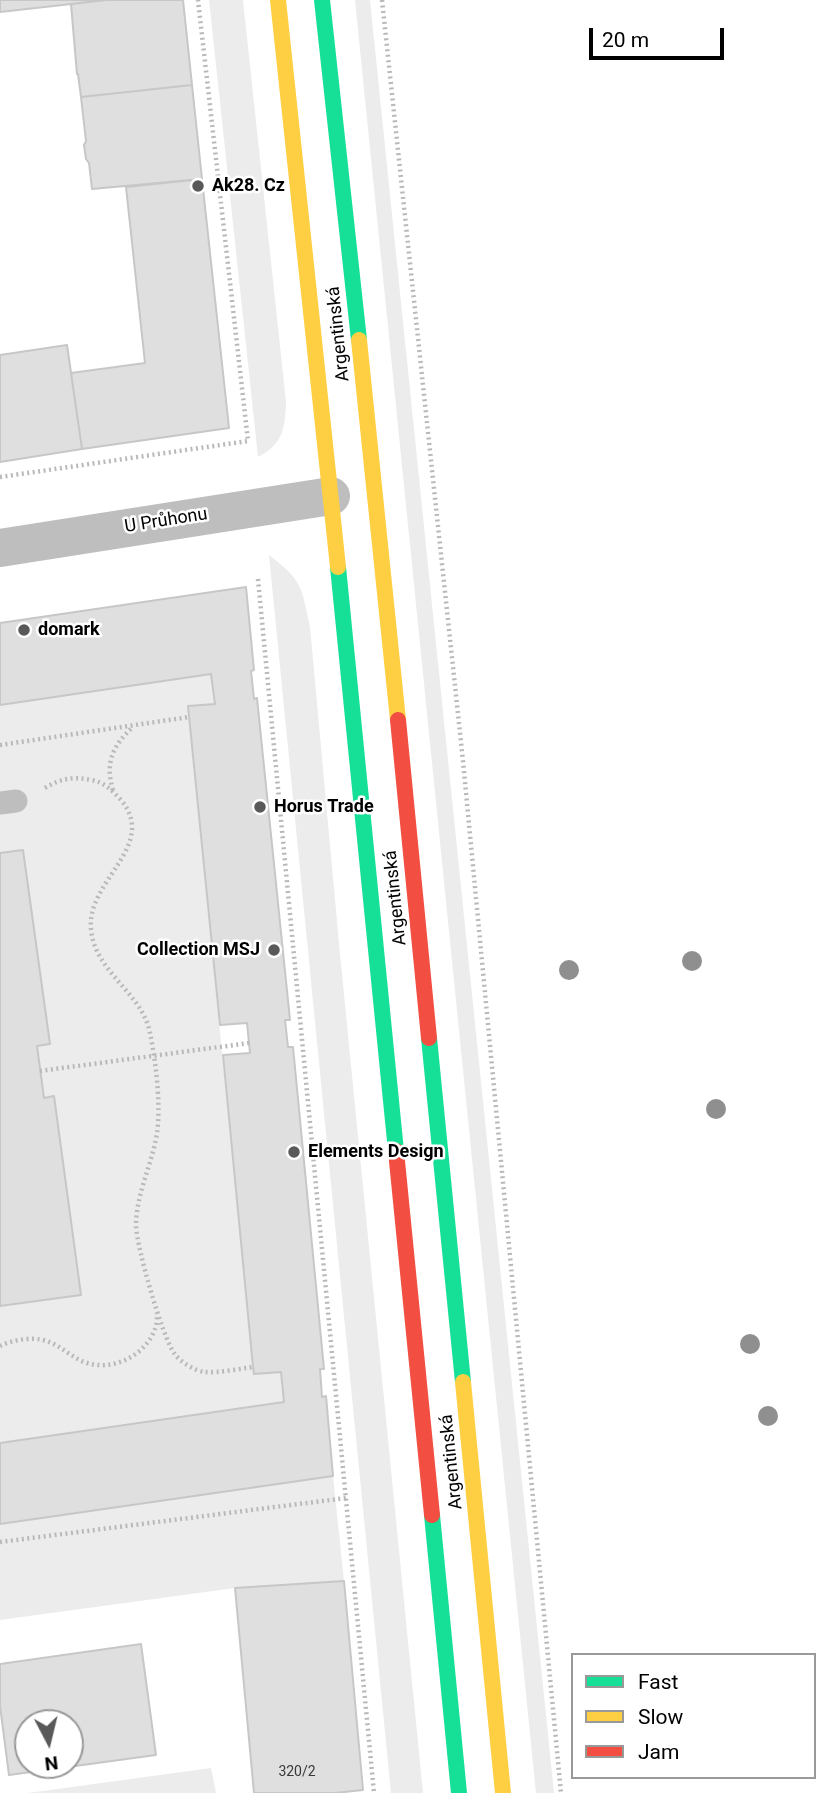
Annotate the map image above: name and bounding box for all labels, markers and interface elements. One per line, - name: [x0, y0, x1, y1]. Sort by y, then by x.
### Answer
- scale bar: [592, 14, 727, 58]
- text: 20 m: [602, 28, 649, 52]
- place label: Ak28. Cz: [212, 175, 285, 197]
- marker: Ak28. Cz: [190, 178, 206, 194]
- street label: Argentinská: [323, 285, 355, 383]
- street label: U Průhonu: [123, 504, 209, 538]
- place label: domark: [38, 619, 100, 641]
- marker: domark: [16, 622, 32, 638]
- place label: Horus Trade: [274, 796, 374, 818]
- marker: Horus Trade: [252, 799, 268, 815]
- street label: Argentinská: [380, 849, 412, 947]
- place label: Collection MSJ: [137, 939, 260, 961]
- marker: Collection MSJ: [266, 942, 282, 958]
- place label: Elements Design: [308, 1141, 444, 1163]
- marker: Elements Design: [286, 1144, 302, 1160]
- street label: Argentinská: [436, 1413, 468, 1511]
- legend: [571, 1653, 816, 1779]
- text: Fast: [638, 1670, 678, 1694]
- text: Slow: [638, 1705, 683, 1729]
- north arrow: [14, 1709, 84, 1779]
- text: Jam: [638, 1740, 679, 1764]
- text: N: [43, 1751, 59, 1776]
- house number: 320/2: [278, 1764, 316, 1780]

